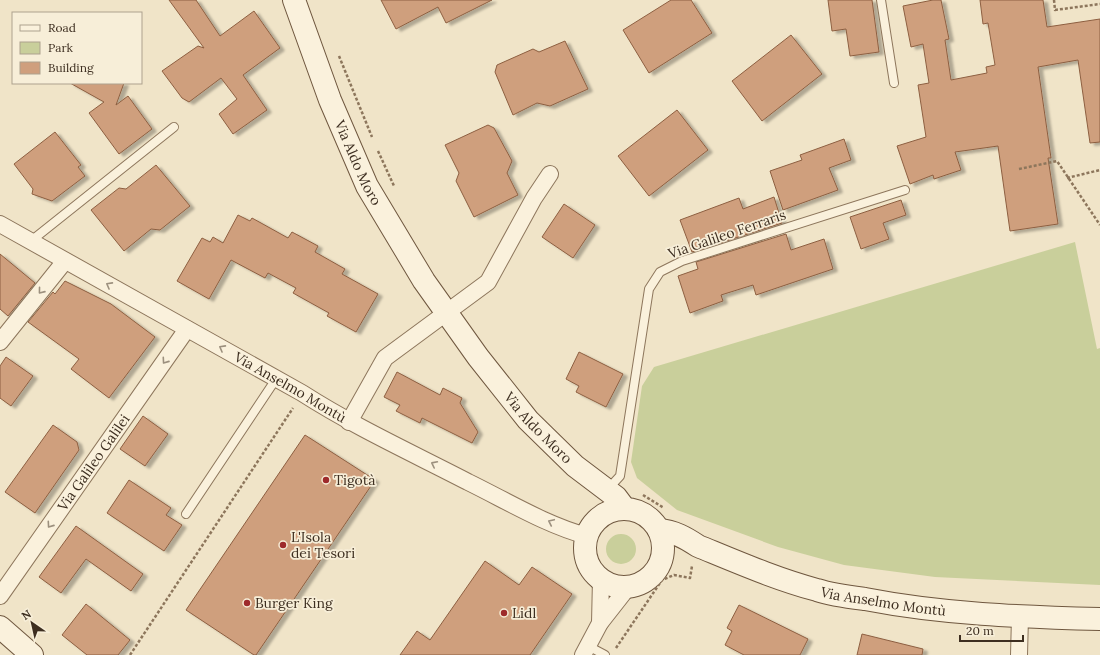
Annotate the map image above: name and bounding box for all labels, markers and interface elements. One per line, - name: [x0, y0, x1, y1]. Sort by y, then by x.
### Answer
- legend: [12, 12, 142, 84]
- text: Road: [48, 20, 76, 35]
- text: Park: [48, 40, 74, 55]
- text: Building: [48, 60, 94, 75]
- street label: Via Aldo Moro: [330, 116, 386, 209]
- street label: Via Galileo Ferraris: [665, 205, 788, 263]
- one-way arrow: [106, 282, 113, 290]
- one-way arrow: [39, 287, 46, 294]
- one-way arrow: [219, 346, 226, 353]
- street label: Via Anselmo Montù: [230, 347, 350, 427]
- one-way arrow: [162, 357, 170, 364]
- street label: Via Aldo Moro: [500, 388, 576, 467]
- street label: Via Galileo Galilei: [53, 411, 134, 515]
- one-way arrow: [431, 462, 439, 469]
- place label: Tigotà: [334, 471, 375, 489]
- marker: Tigotà: [321, 475, 331, 485]
- one-way arrow: [547, 519, 555, 527]
- one-way arrow: [48, 520, 55, 527]
- place label: L'Isola dei Tesori: [291, 528, 355, 562]
- marker: L'Isola dei Tesori: [278, 540, 288, 550]
- street label: Via Anselmo Montù: [818, 582, 947, 620]
- place label: Burger King: [255, 594, 333, 612]
- marker: Burger King: [242, 598, 252, 608]
- north arrow: [12, 603, 52, 643]
- place label: Lidl: [512, 604, 536, 622]
- text: N: [19, 606, 34, 623]
- marker: Lidl: [499, 608, 509, 618]
- scale bar: [960, 617, 1023, 643]
- text: 20 m: [966, 623, 994, 638]

